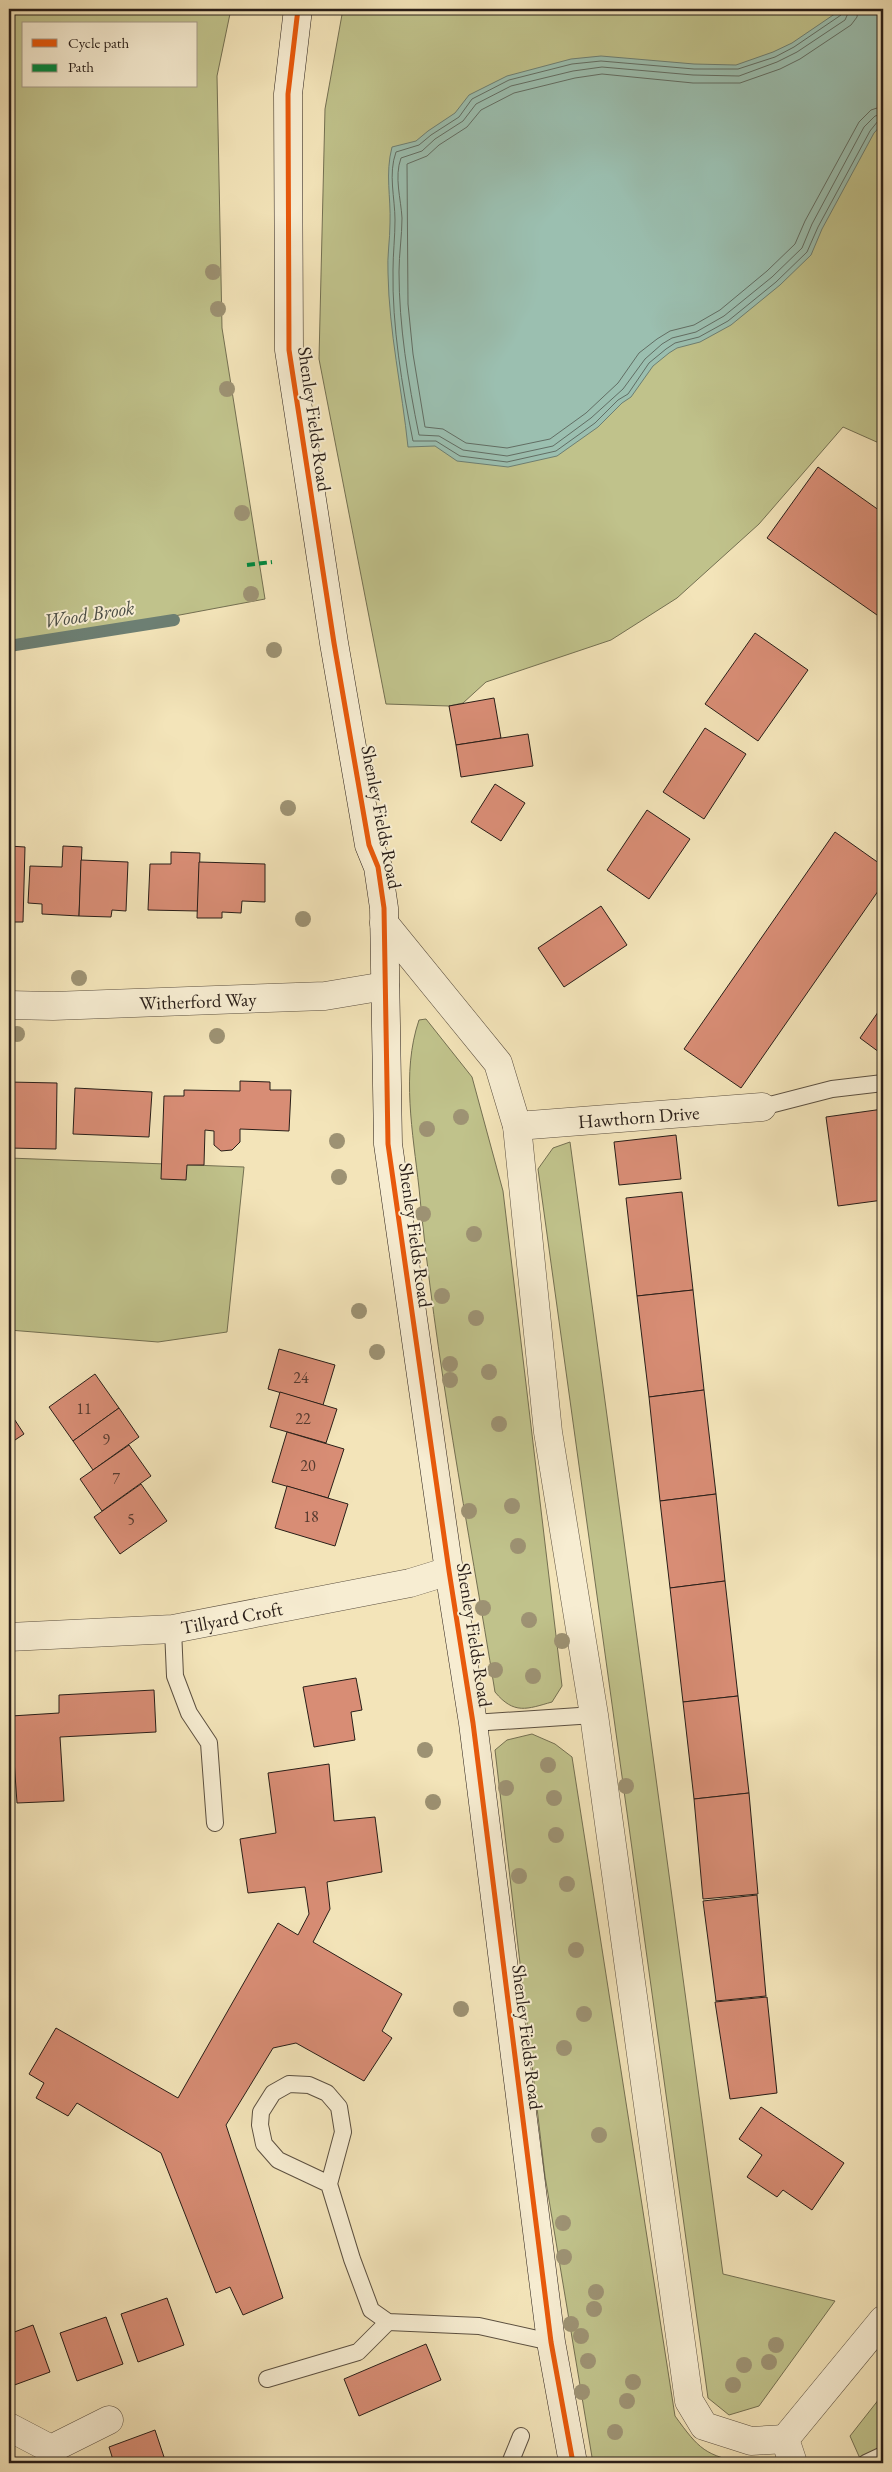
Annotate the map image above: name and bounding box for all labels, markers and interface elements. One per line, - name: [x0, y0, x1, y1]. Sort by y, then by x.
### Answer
- legend: [22, 22, 198, 88]
- text: Cycle path: [68, 33, 130, 52]
- text: Path: [68, 57, 94, 76]
- street label: Shenley Fields Road: [292, 345, 337, 493]
- water label: Wood Brook: [42, 594, 136, 634]
- street label: Shenley Fields Road: [355, 743, 408, 891]
- street label: Witherford Way: [139, 987, 258, 1016]
- street label: Hawthorn Drive: [577, 1100, 700, 1134]
- street label: Shenley Fields Road: [393, 1161, 438, 1309]
- house number: 24: [293, 1367, 309, 1388]
- house number: 11: [76, 1398, 92, 1419]
- house number: 22: [295, 1408, 311, 1429]
- house number: 9: [102, 1429, 110, 1450]
- house number: 20: [300, 1455, 316, 1476]
- house number: 7: [112, 1468, 120, 1489]
- house number: 18: [303, 1506, 319, 1527]
- house number: 5: [127, 1509, 135, 1530]
- street label: Shenley Fields Road: [451, 1561, 498, 1709]
- street label: Tillyard Croft: [179, 1596, 285, 1640]
- street label: Shenley Fields Road: [506, 1963, 549, 2111]

